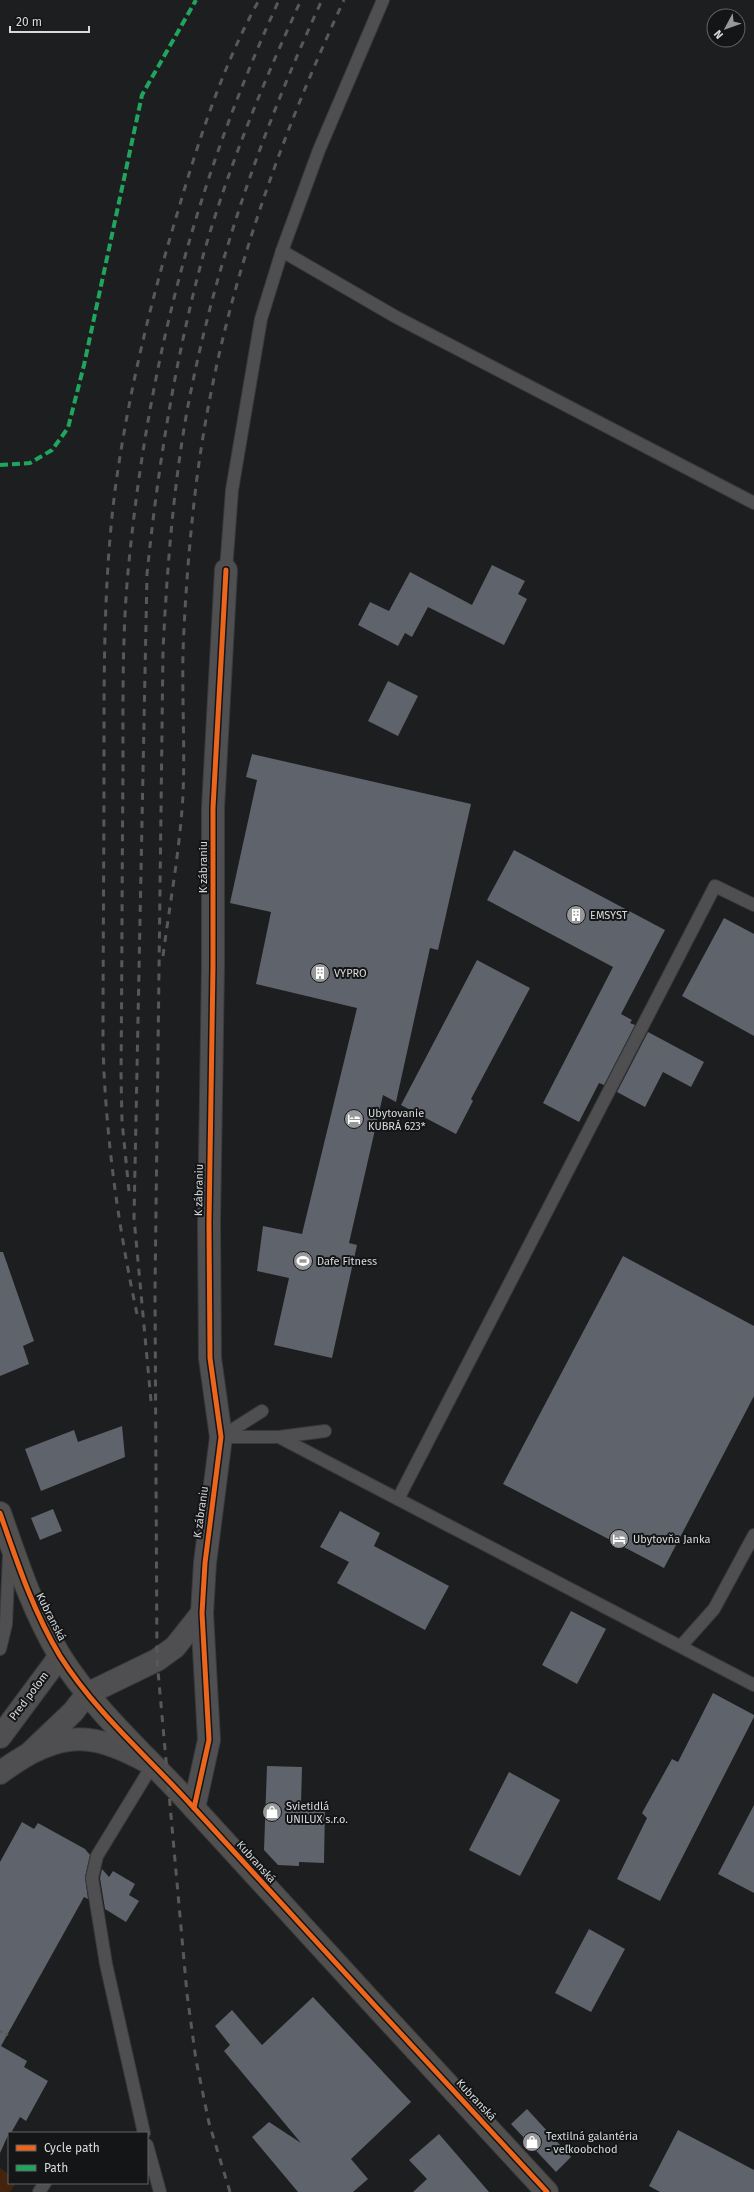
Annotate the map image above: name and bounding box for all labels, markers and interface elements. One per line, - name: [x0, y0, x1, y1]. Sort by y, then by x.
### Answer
- scale bar: [10, 8, 89, 34]
- north arrow: [706, 8, 746, 48]
- text: 20 m: [16, 15, 42, 29]
- text: N: [712, 27, 726, 41]
- street label: K zábraniu: [197, 841, 210, 893]
- building icon: EMSYST: [565, 904, 587, 926]
- place label: EMSYST: [590, 909, 628, 922]
- building icon: VYPRO: [309, 962, 331, 984]
- place label: VYPRO: [334, 967, 367, 980]
- place label: Ubytovanie KUBRÁ 623*: [368, 1107, 426, 1133]
- hotel icon: Ubytovanie KUBRÁ 623*: [343, 1108, 365, 1130]
- street label: K zábraniu: [192, 1164, 206, 1216]
- sports icon: Dafe Fitness: [292, 1250, 314, 1272]
- place label: Dafe Fitness: [317, 1255, 377, 1268]
- street label: K zábraniu: [191, 1485, 211, 1539]
- hotel icon: Ubytovňa Janka: [608, 1528, 630, 1550]
- place label: Ubytovňa Janka: [633, 1533, 710, 1546]
- street label: Kubranská: [33, 1591, 69, 1643]
- street label: Pred poľom: [7, 1669, 51, 1723]
- place label: Svietidlá UNILUX s.r.o.: [286, 1800, 348, 1826]
- shop icon: Svietidlá UNILUX s.r.o.: [261, 1801, 283, 1823]
- street label: Kubranská: [234, 1838, 278, 1886]
- street label: Kubranská: [453, 2076, 499, 2124]
- place label: Textilná galantéria - veľkoobchod: [546, 2130, 638, 2156]
- shop icon: Textilná galantéria - veľkoobchod: [521, 2131, 543, 2153]
- legend: [8, 2132, 148, 2184]
- text: Cycle path: [44, 2141, 100, 2155]
- text: Path: [44, 2161, 68, 2175]

